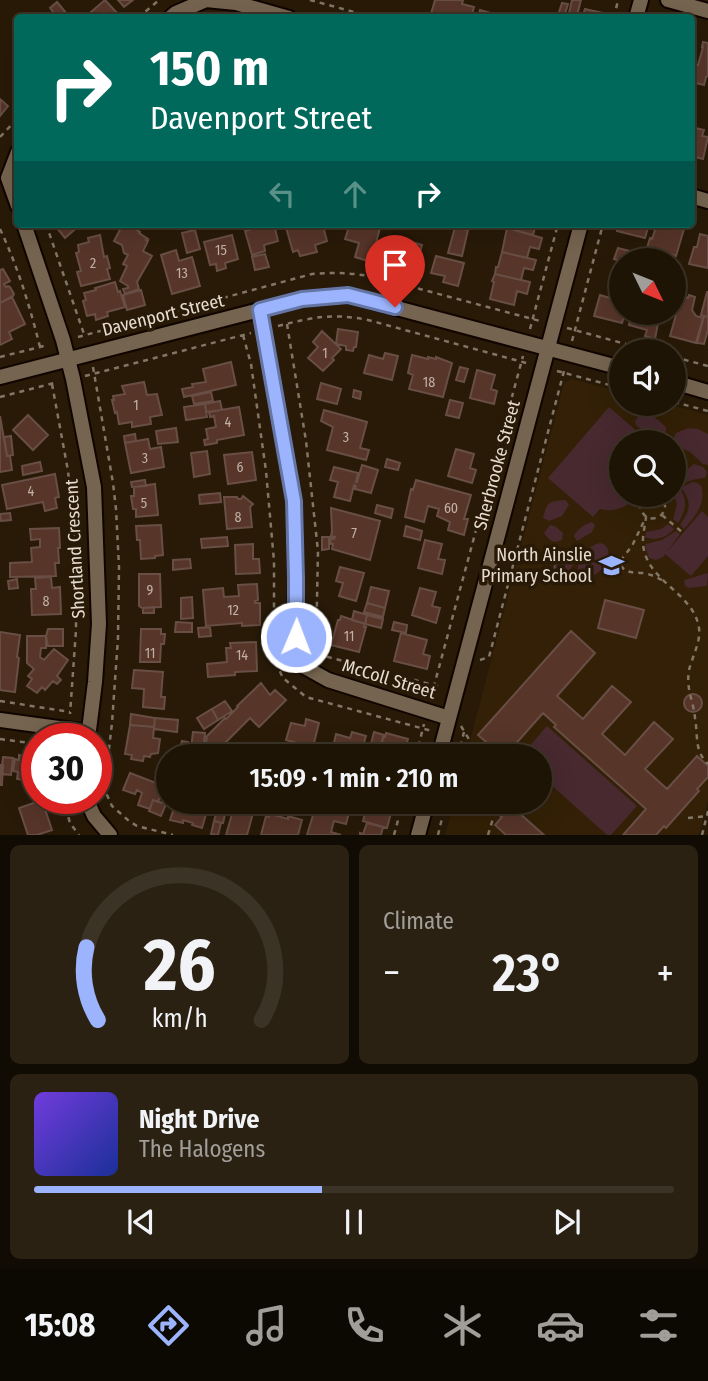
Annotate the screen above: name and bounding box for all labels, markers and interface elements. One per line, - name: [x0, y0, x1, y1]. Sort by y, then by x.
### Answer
- text: 150 m: [150, 39, 269, 98]
- icon: right: [35, 42, 126, 133]
- text: Davenport Street: [150, 99, 372, 137]
- icon: left: [263, 175, 301, 213]
- icon: ahead: [336, 175, 374, 213]
- icon: right: [409, 175, 447, 213]
- pin: [365, 235, 425, 307]
- house number: 15: [215, 242, 227, 259]
- icon: arrive: [376, 246, 414, 284]
- north arrow: [609, 248, 686, 326]
- map controls: [609, 248, 686, 507]
- house number: 2: [90, 255, 96, 272]
- house number: 13: [176, 265, 188, 282]
- street label: Davenport Street: [100, 289, 226, 341]
- button: sound: [609, 339, 686, 416]
- house number: 1: [322, 345, 328, 362]
- house number: 18: [423, 374, 435, 391]
- house number: 1: [133, 397, 139, 414]
- street label: Sherbrooke Street: [469, 398, 525, 532]
- house number: 4: [225, 414, 232, 431]
- house number: 3: [343, 429, 349, 446]
- button: search: [609, 430, 686, 507]
- house number: 3: [142, 450, 148, 467]
- house number: 6: [237, 459, 244, 476]
- street label: Shortland Crescent: [60, 479, 90, 619]
- house number: 4: [28, 483, 35, 500]
- house number: 5: [141, 495, 147, 512]
- house number: 60: [444, 500, 458, 517]
- house number: 8: [235, 509, 242, 526]
- house number: 7: [351, 525, 357, 542]
- place label: North Ainslie Primary School: [481, 544, 592, 587]
- school or university icon: North Ainslie Primary School: [598, 551, 626, 579]
- house number: 9: [147, 582, 154, 599]
- house number: 8: [43, 593, 50, 610]
- position arrow: [259, 600, 333, 674]
- house number: 12: [227, 602, 239, 619]
- house number: 11: [344, 628, 354, 645]
- house number: 11: [145, 645, 155, 662]
- house number: 14: [236, 647, 248, 664]
- street label: McColl Street: [340, 654, 439, 704]
- speed limit sign: 30: [21, 723, 112, 814]
- text: 15:09 · 1 min · 210 m: [250, 763, 458, 794]
- text: Climate: [383, 907, 454, 935]
- text: 26: [143, 923, 215, 1010]
- text: 23°: [492, 942, 565, 1005]
- text: −: [383, 950, 400, 996]
- text: +: [657, 950, 674, 996]
- text: km/h: [152, 1004, 207, 1034]
- text: Night Drive: [139, 1104, 259, 1135]
- text: The Halogens: [139, 1135, 265, 1163]
- icon: previous: [122, 1203, 160, 1241]
- icon: pause: [335, 1203, 373, 1241]
- icon: next: [548, 1203, 586, 1241]
- icon: directions: [144, 1301, 193, 1350]
- icon: music: [242, 1301, 291, 1350]
- icon: phone: [340, 1301, 389, 1350]
- icon: climate: [438, 1301, 487, 1350]
- icon: car: [536, 1301, 585, 1350]
- icon: filters: [634, 1301, 683, 1350]
- text: 15:08: [25, 1306, 95, 1344]

